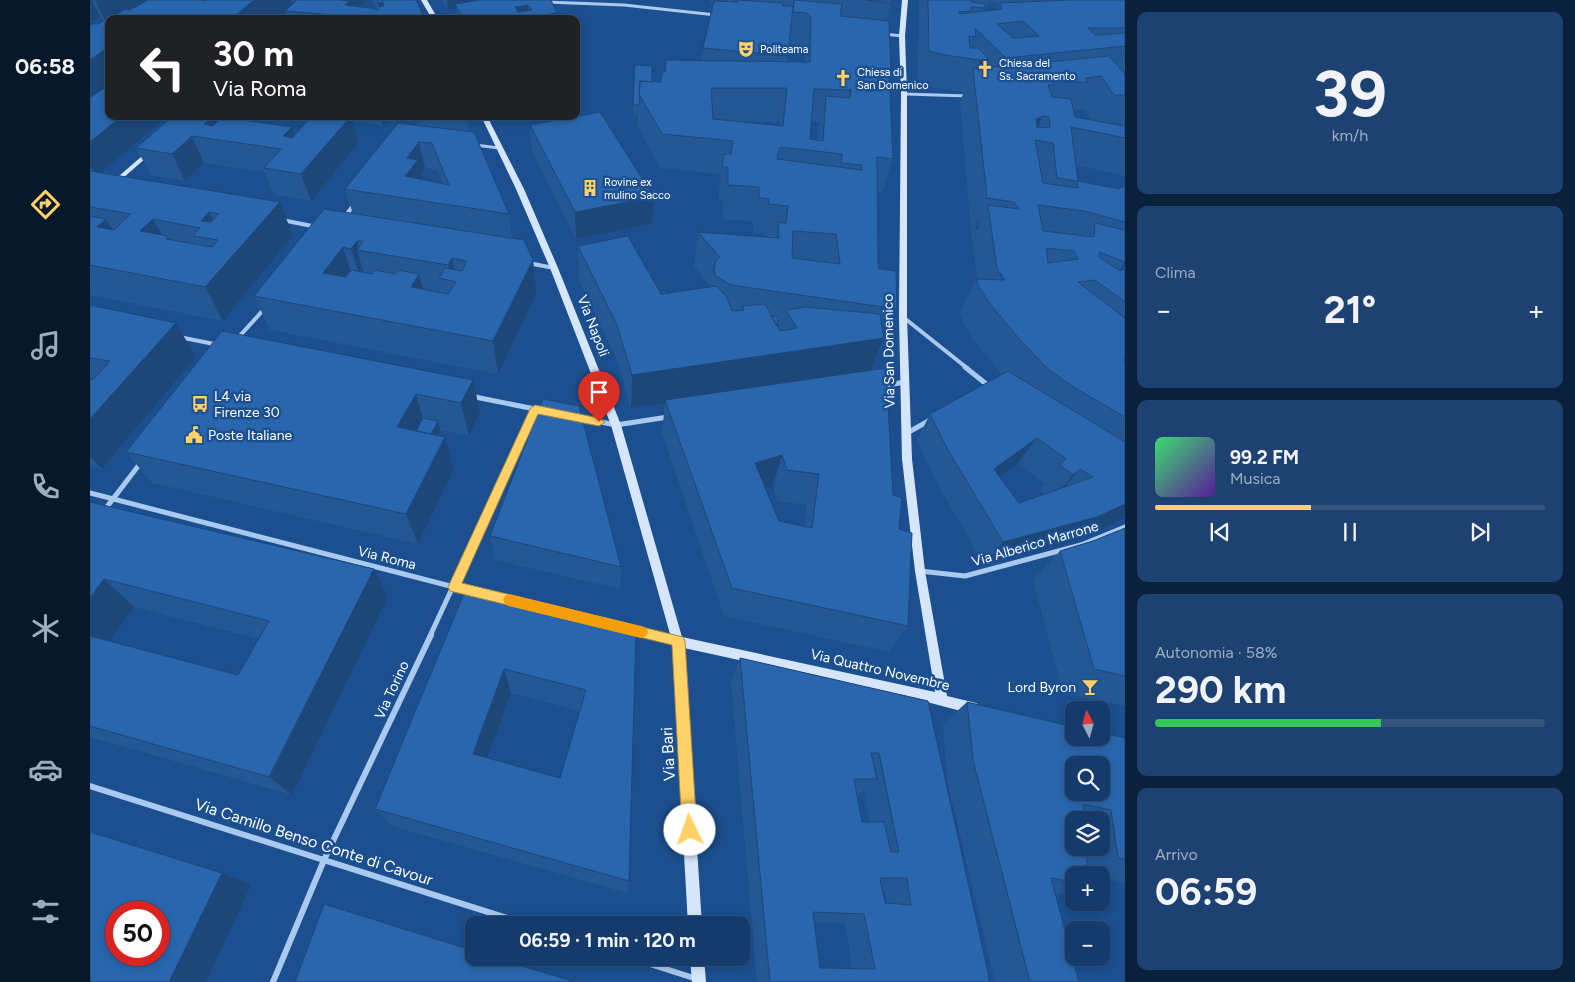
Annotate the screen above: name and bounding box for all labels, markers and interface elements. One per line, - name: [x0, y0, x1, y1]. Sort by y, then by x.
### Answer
- text: 30 m: [213, 33, 294, 75]
- icon: left: [130, 35, 195, 100]
- theatre icon: Politeama: [736, 39, 756, 59]
- place label: Politeama: [760, 43, 808, 56]
- text: 06:58: [15, 53, 75, 80]
- text: 39: [1313, 54, 1387, 132]
- place label: Chiesa del Ss. Sacramento: [999, 57, 1076, 83]
- church icon: Chiesa del Ss. Sacramento: [975, 59, 995, 79]
- place label: Chiesa di San Domenico: [857, 66, 929, 92]
- church icon: Chiesa di San Domenico: [833, 68, 853, 88]
- text: Via Roma: [213, 75, 306, 102]
- text: km/h: [1332, 126, 1368, 145]
- place label: Rovine ex mulino Sacco: [604, 176, 670, 202]
- building icon: Rovine ex mulino Sacco: [580, 178, 600, 198]
- icon: directions: [28, 187, 63, 222]
- text: Clima: [1155, 263, 1196, 282]
- text: 21°: [1324, 287, 1376, 333]
- street label: Via Napoli: [574, 293, 612, 359]
- text: −: [1155, 293, 1172, 327]
- text: +: [1528, 293, 1545, 327]
- street label: Via San Domenico: [880, 294, 898, 408]
- icon: music: [28, 328, 63, 363]
- pin: [578, 371, 620, 422]
- icon: arrive: [585, 378, 613, 406]
- place label: L4 via Firenze 30: [214, 388, 280, 421]
- bus stop icon: L4 via Firenze 30: [190, 394, 210, 414]
- public building icon: Poste Italiane: [184, 425, 204, 445]
- place label: Poste Italiane: [208, 427, 292, 444]
- text: 99.2 FM: [1230, 446, 1299, 469]
- icon: phone: [28, 469, 63, 504]
- text: Musica: [1230, 469, 1280, 488]
- street label: Via Alberico Marrone: [970, 518, 1101, 570]
- icon: previous: [1206, 518, 1234, 546]
- icon: pause: [1336, 518, 1364, 546]
- icon: next: [1466, 518, 1494, 546]
- street label: Via Roma: [356, 543, 418, 573]
- icon: climate: [28, 611, 63, 646]
- text: Autonomia · 58%: [1155, 643, 1277, 662]
- street label: Via Quattro Novembre: [809, 646, 952, 694]
- street label: Via Torino: [371, 658, 413, 722]
- text: 290 km: [1155, 667, 1286, 713]
- bar icon: Lord Byron: [1080, 677, 1100, 697]
- place label: Lord Byron: [1008, 679, 1076, 696]
- north arrow: [1065, 701, 1110, 746]
- map controls: [1065, 701, 1110, 966]
- street label: Via Bari: [657, 727, 679, 781]
- icon: car: [28, 752, 63, 787]
- button: search: [1065, 756, 1110, 801]
- street label: Via Camillo Benso Conte di Cavour: [193, 794, 436, 890]
- position arrow: [663, 803, 715, 855]
- button: layers: [1065, 811, 1110, 856]
- text: Arrivo: [1155, 845, 1198, 864]
- button: +: [1065, 866, 1110, 911]
- text: 06:59: [1155, 869, 1257, 915]
- icon: filters: [28, 894, 63, 929]
- speed limit sign: 50: [105, 901, 170, 966]
- button: −: [1065, 921, 1110, 966]
- text: 06:59 · 1 min · 120 m: [519, 929, 696, 952]

